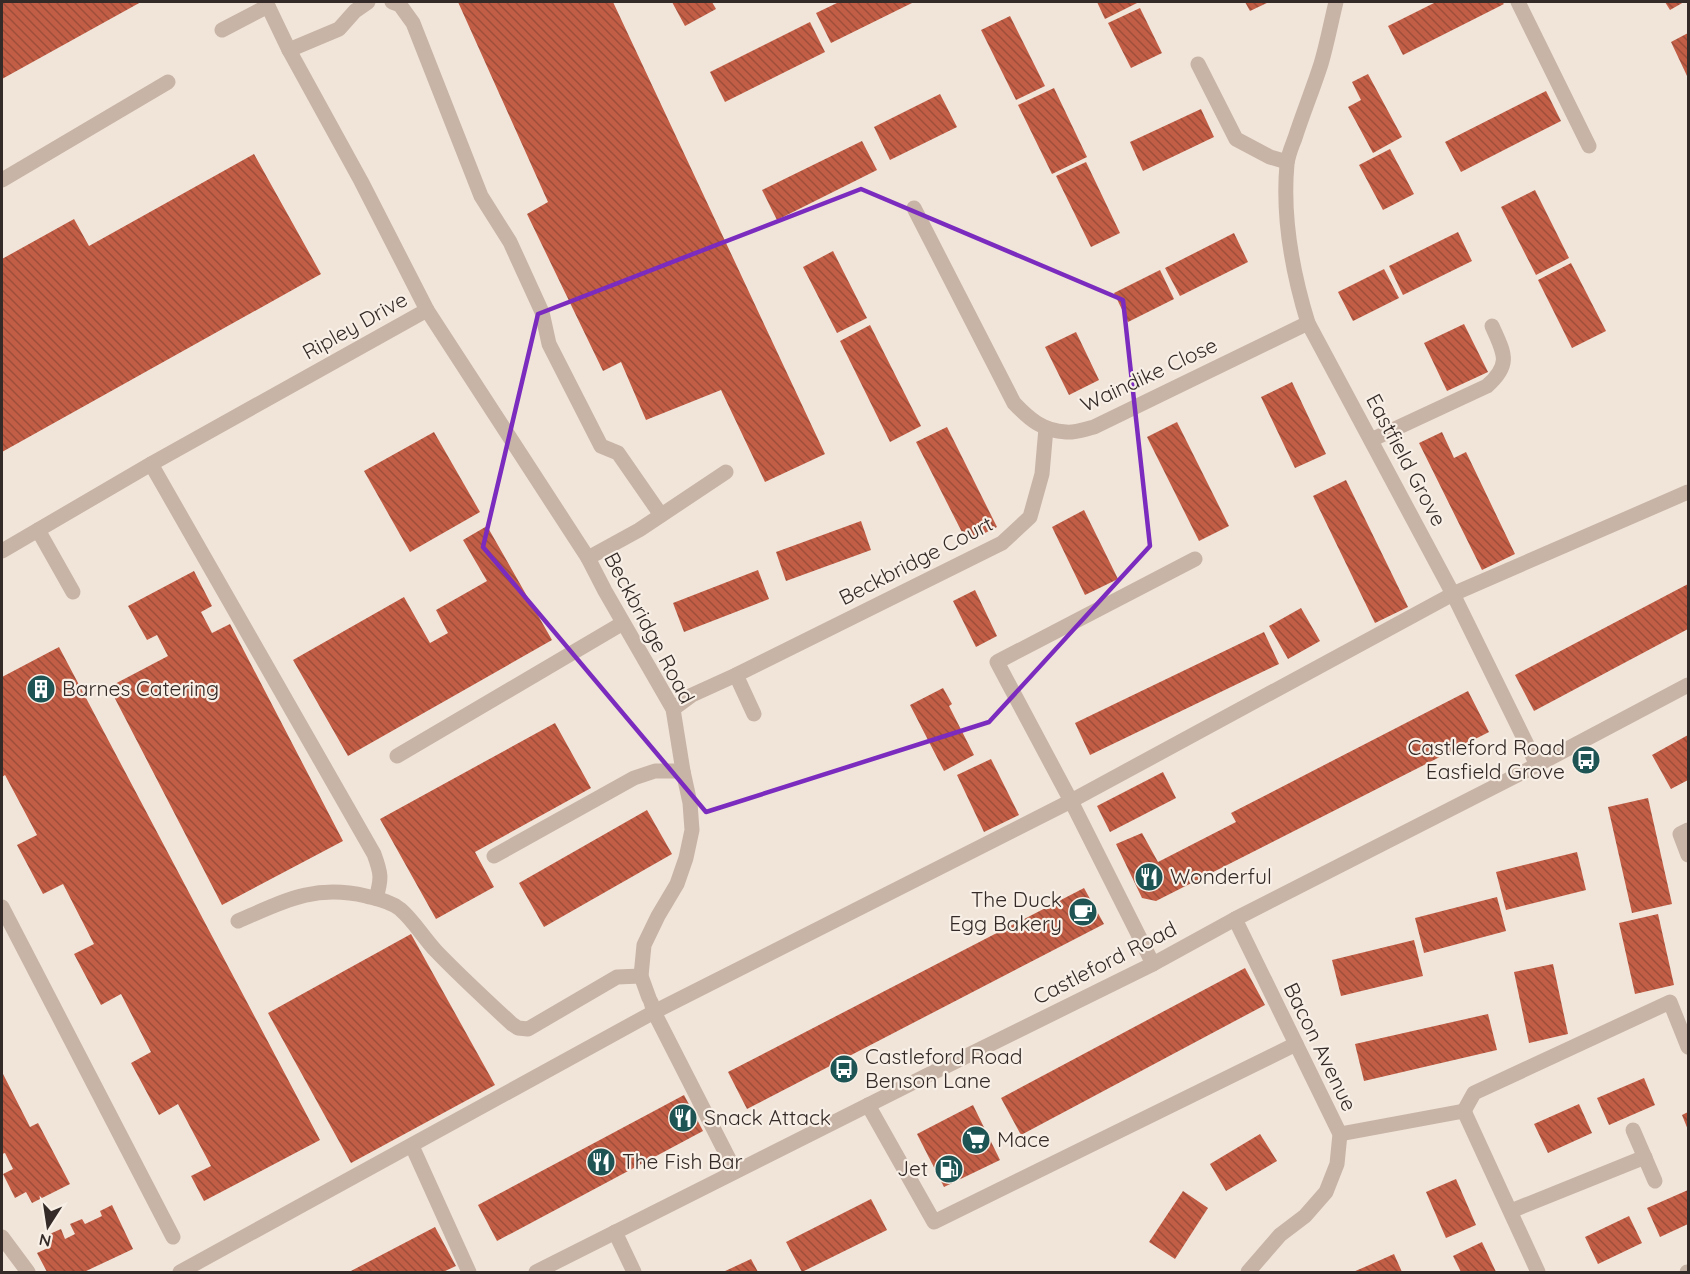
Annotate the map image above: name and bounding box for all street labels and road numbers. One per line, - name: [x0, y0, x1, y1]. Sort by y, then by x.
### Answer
- street label: Ripley Drive: [298, 286, 411, 365]
- street label: Waindike Close: [1076, 331, 1221, 417]
- street label: Eastfield Grove: [1361, 389, 1453, 530]
- street label: Beckbridge Court: [834, 510, 997, 610]
- street label: Beckbridge Road: [599, 547, 701, 708]
- street label: Castleford Road: [1028, 915, 1181, 1009]
- street label: Bacon Avenue: [1279, 978, 1363, 1115]

